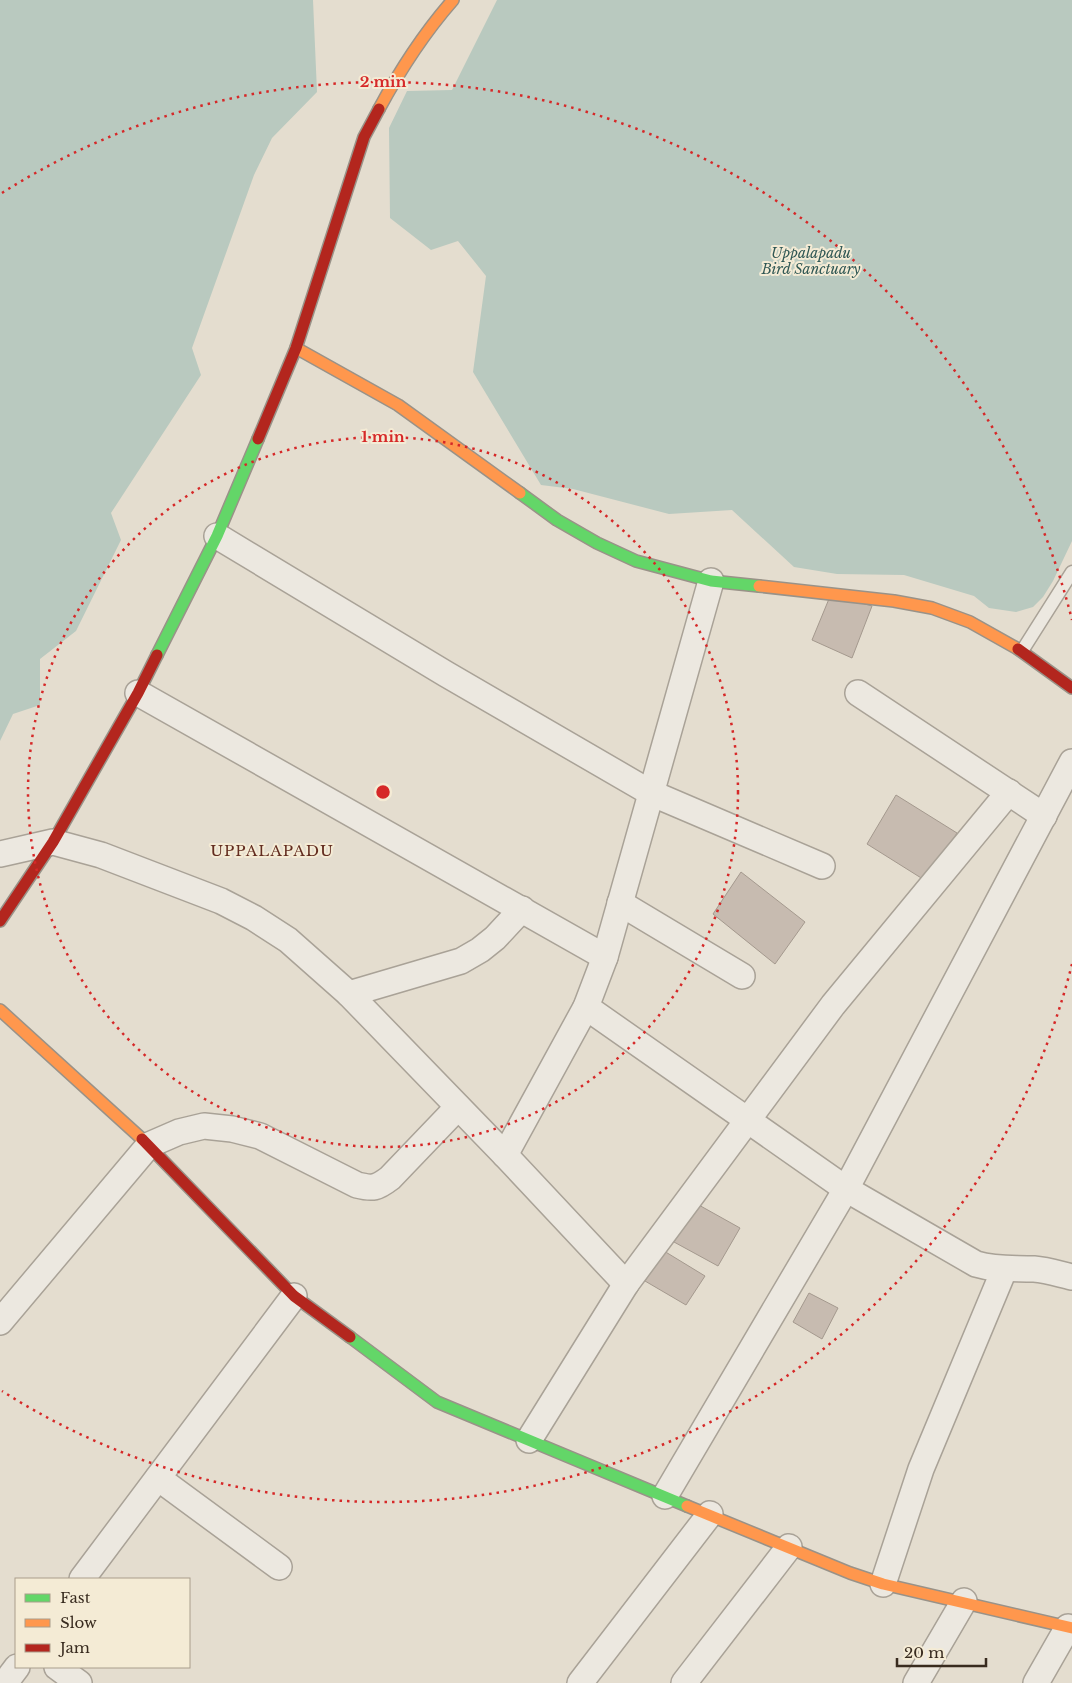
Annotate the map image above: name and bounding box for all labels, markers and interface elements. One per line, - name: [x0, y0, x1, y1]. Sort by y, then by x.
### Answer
- text: 2 min: [360, 72, 406, 91]
- water label: Uppalapadu Bird Sanctuary: [760, 244, 861, 278]
- text: 1 min: [361, 427, 405, 446]
- centre of rings: [374, 783, 392, 801]
- district label: UPPALAPADU: [210, 841, 334, 860]
- legend: [15, 1578, 190, 1668]
- text: Fast: [60, 1588, 91, 1607]
- text: Slow: [60, 1613, 97, 1632]
- scale bar: [897, 1636, 986, 1668]
- text: Jam: [58, 1638, 90, 1657]
- text: 20 m: [904, 1643, 944, 1662]

